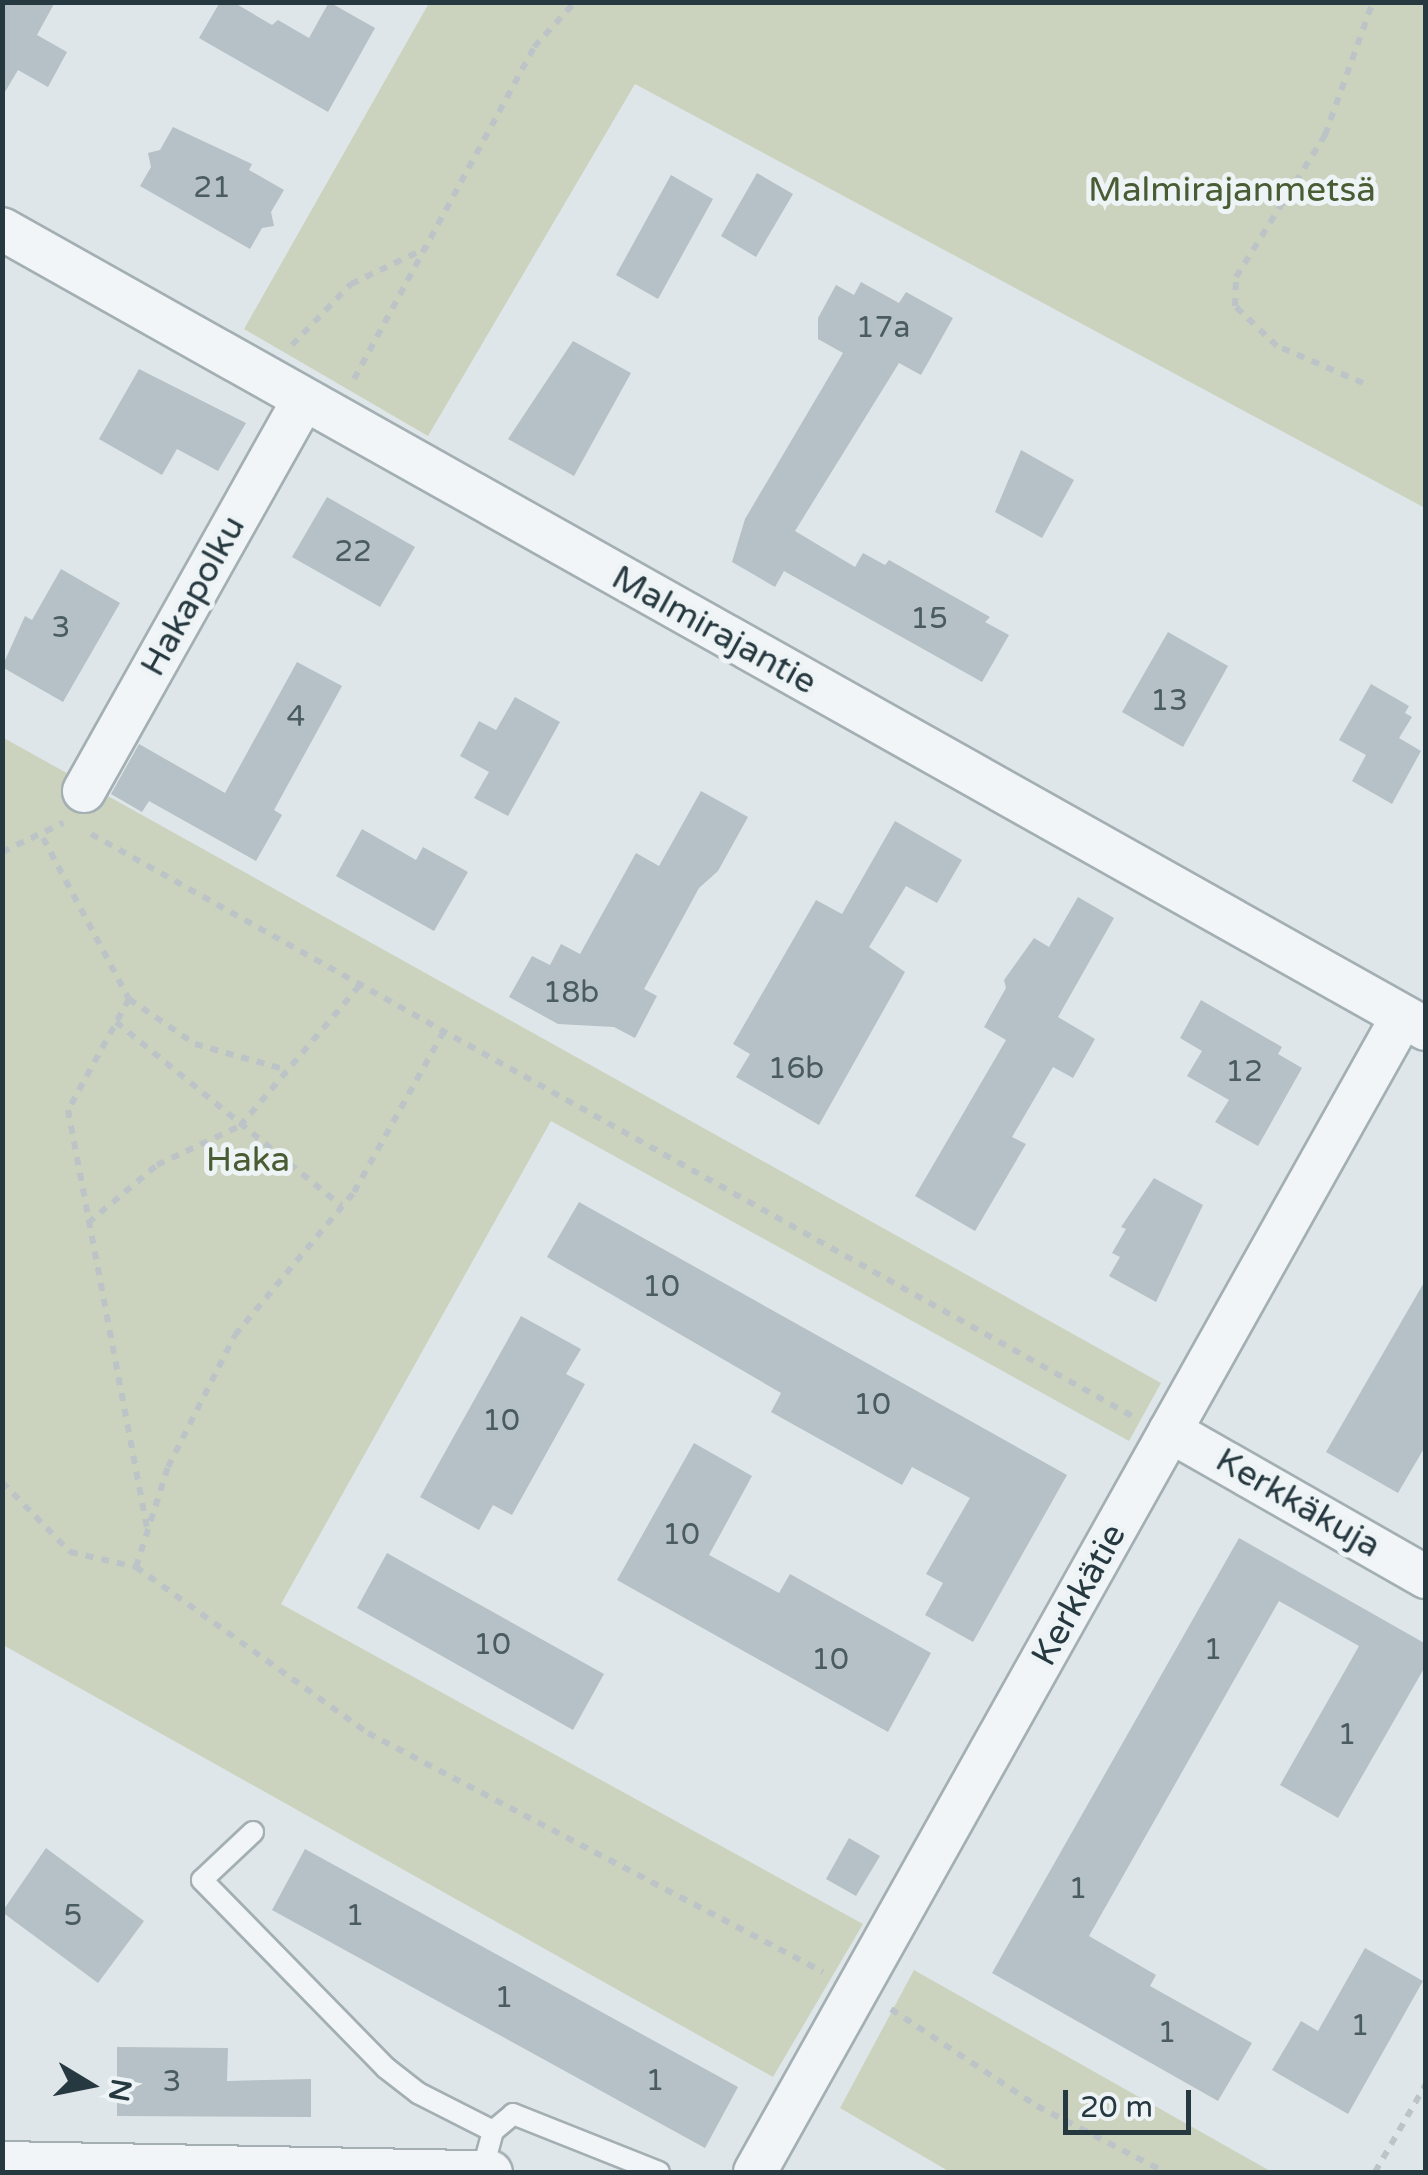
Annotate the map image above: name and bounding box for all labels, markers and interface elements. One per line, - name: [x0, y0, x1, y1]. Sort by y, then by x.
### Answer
- park label: Malmirajanmetsä: [1088, 169, 1376, 211]
- house number: 21: [193, 170, 231, 206]
- house number: 17a: [856, 310, 910, 346]
- street label: Hakapolku: [132, 508, 254, 684]
- house number: 22: [334, 534, 372, 570]
- street label: Malmirajantie: [604, 556, 824, 704]
- house number: 15: [910, 601, 948, 637]
- house number: 3: [52, 610, 70, 646]
- house number: 13: [1150, 683, 1188, 719]
- house number: 4: [287, 699, 305, 735]
- house number: 18b: [543, 975, 599, 1011]
- house number: 16b: [768, 1051, 824, 1087]
- house number: 12: [1225, 1054, 1263, 1090]
- park label: Haka: [206, 1139, 290, 1181]
- house number: 10: [642, 1269, 680, 1305]
- house number: 10: [853, 1387, 891, 1423]
- house number: 10: [482, 1403, 520, 1439]
- street label: Kerkkäkuja: [1208, 1439, 1388, 1567]
- house number: 10: [662, 1517, 700, 1553]
- street label: Kerkkätie: [1023, 1517, 1135, 1673]
- house number: 10: [473, 1627, 511, 1663]
- house number: 1: [1204, 1632, 1222, 1668]
- house number: 10: [811, 1642, 849, 1678]
- house number: 1: [1338, 1717, 1356, 1753]
- house number: 1: [1069, 1871, 1087, 1907]
- house number: 5: [64, 1898, 82, 1934]
- house number: 1: [346, 1898, 364, 1934]
- house number: 1: [495, 1980, 513, 2016]
- house number: 1: [1351, 2008, 1369, 2044]
- house number: 1: [1158, 2015, 1176, 2051]
- north arrow: [40, 2035, 140, 2135]
- house number: 1: [646, 2063, 664, 2099]
- house number: 3: [163, 2064, 181, 2100]
- scale bar: [1068, 2070, 1196, 2132]
- text: N: [101, 2076, 138, 2104]
- text: 20 m: [1080, 2089, 1153, 2126]

